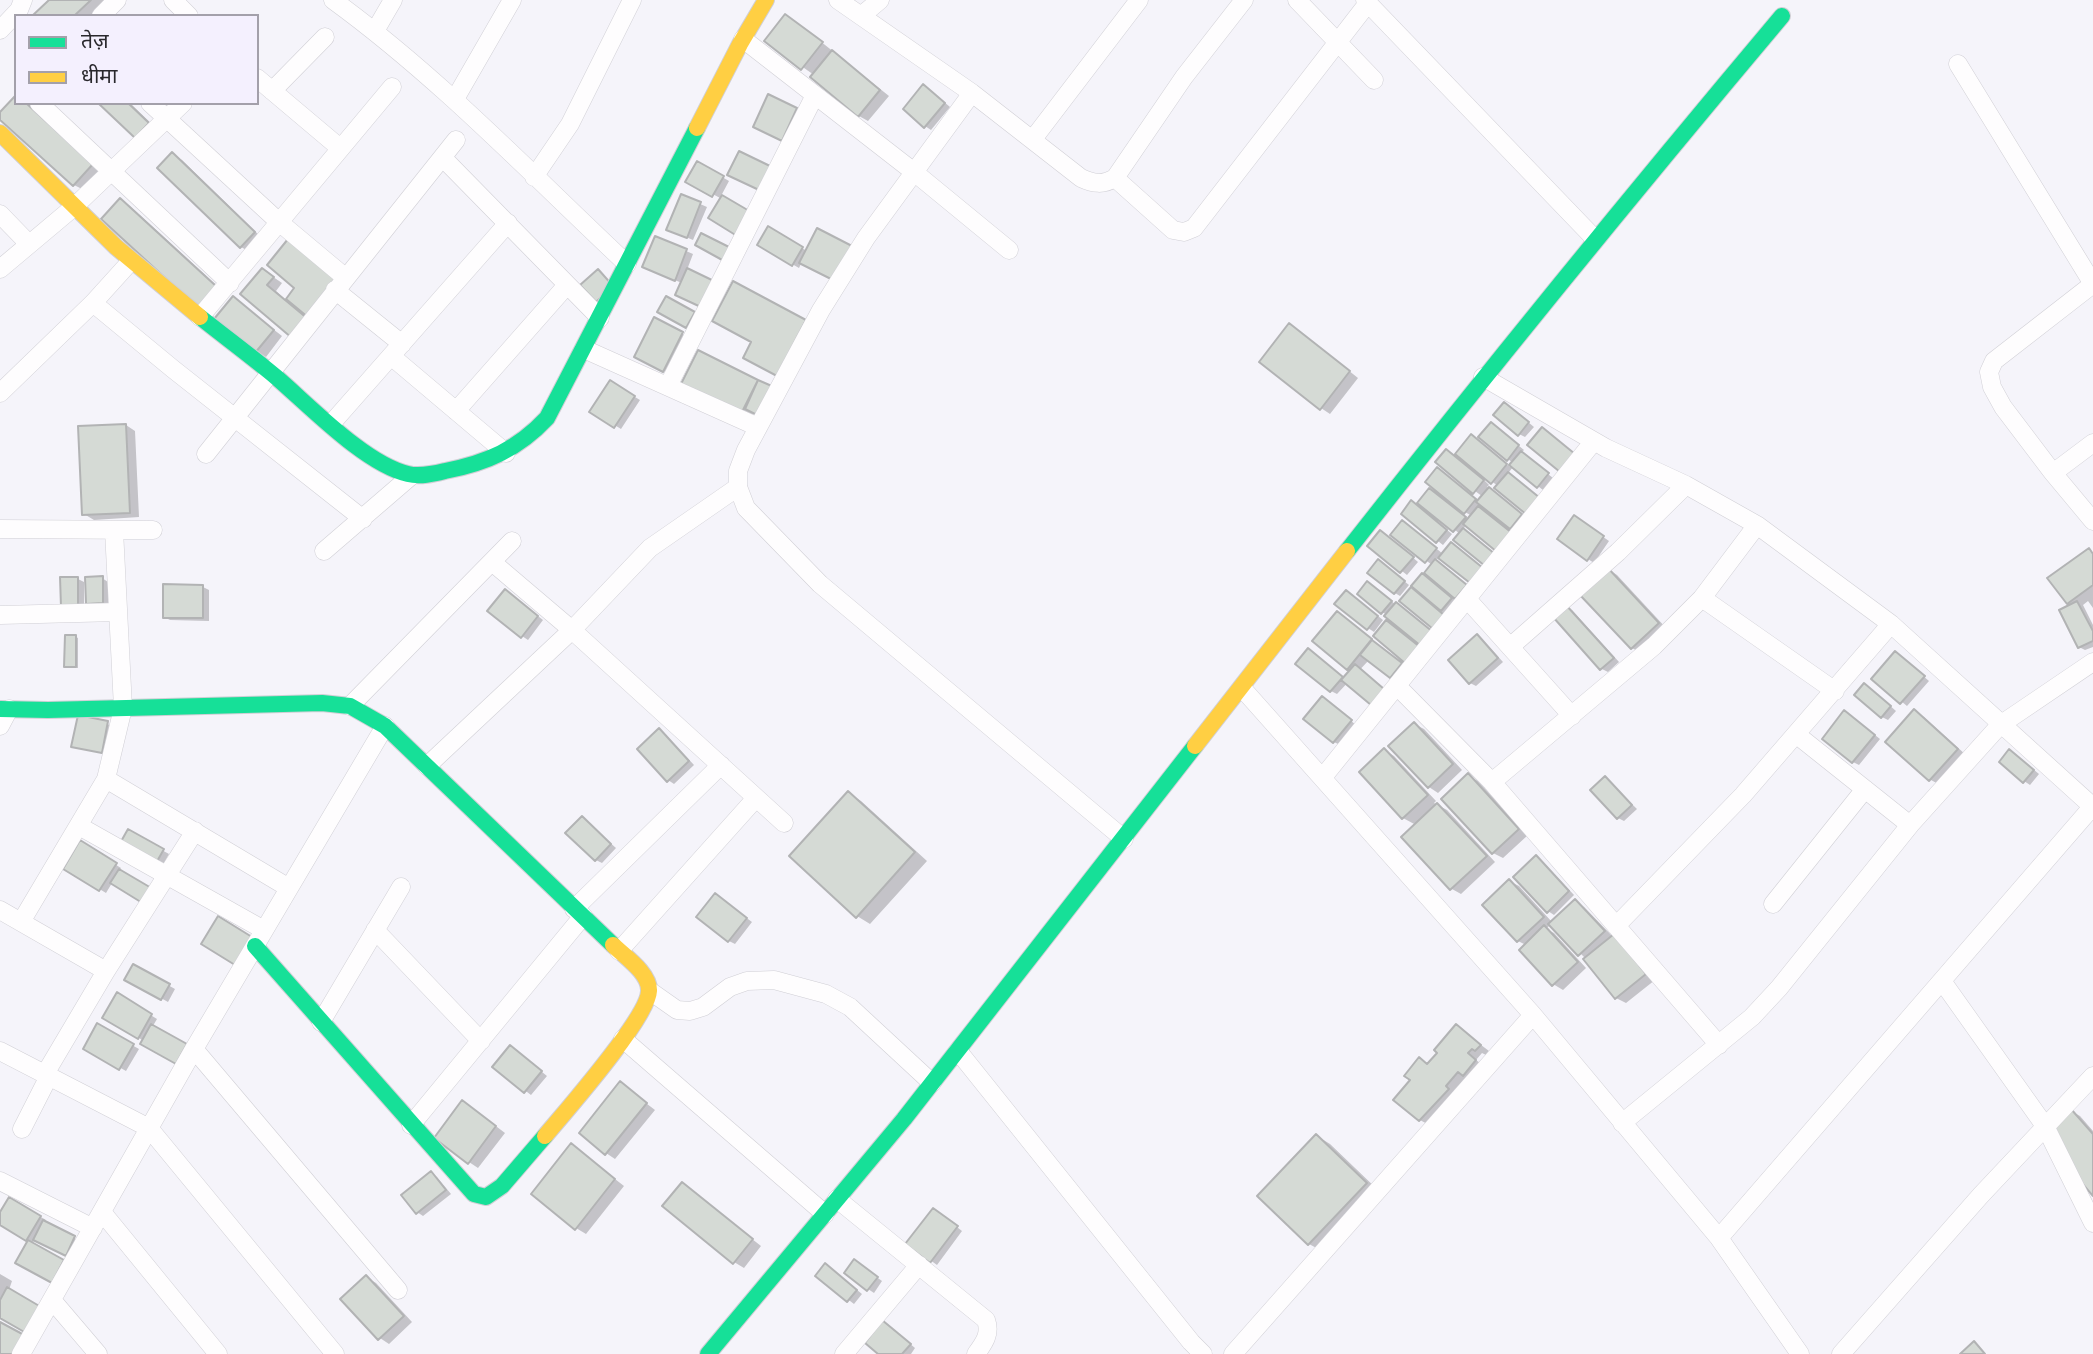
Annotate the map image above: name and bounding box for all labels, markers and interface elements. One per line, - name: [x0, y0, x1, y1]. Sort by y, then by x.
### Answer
- legend: [14, 14, 259, 105]
- text: तेज़: [81, 28, 109, 53]
- text: धीमा: [81, 63, 117, 88]

